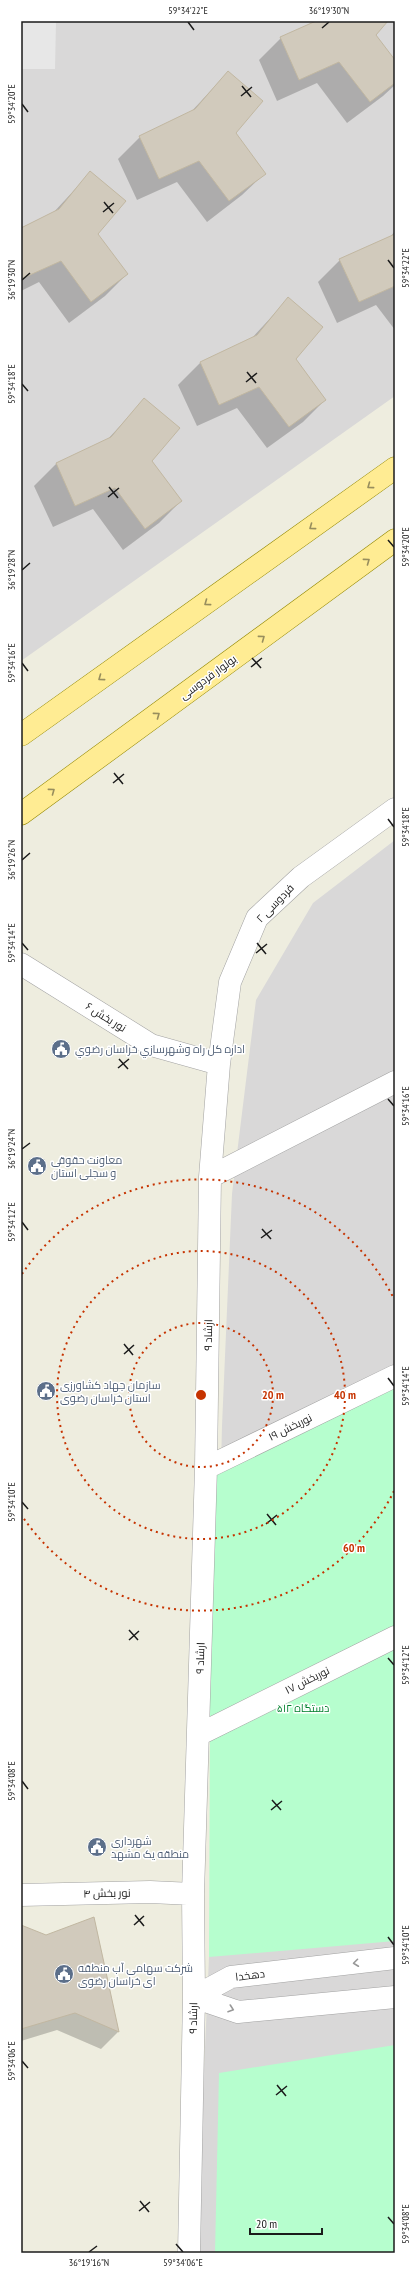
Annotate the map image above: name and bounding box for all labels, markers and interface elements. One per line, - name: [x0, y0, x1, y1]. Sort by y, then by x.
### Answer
- text: 59°34'22"E: [168, 4, 208, 17]
- text: 36°19'30"N: [309, 4, 349, 17]
- text: 59°34'20"E: [5, 84, 18, 124]
- text: 59°34'22"E: [399, 248, 412, 288]
- text: 36°19'30"N: [5, 260, 18, 300]
- text: 59°34'18"E: [5, 364, 18, 404]
- one-way arrow: [367, 481, 374, 488]
- one-way arrow: [310, 522, 317, 529]
- text: 59°34'20"E: [399, 527, 412, 567]
- text: 36°19'28"N: [5, 550, 18, 590]
- one-way arrow: [363, 558, 370, 566]
- one-way arrow: [204, 598, 211, 605]
- one-way arrow: [258, 635, 265, 642]
- text: 59°34'16"E: [5, 643, 18, 683]
- street label: بولوار فردوسی: [177, 652, 239, 702]
- one-way arrow: [98, 673, 105, 681]
- one-way arrow: [153, 712, 160, 719]
- one-way arrow: [48, 789, 55, 796]
- text: 59°34'18"E: [399, 807, 412, 847]
- text: 36°19'26"N: [5, 840, 18, 880]
- street label: فردوسی ۲: [253, 881, 297, 925]
- text: 59°34'14"E: [5, 923, 18, 963]
- street label: نور بخش ۶: [83, 999, 129, 1035]
- public building icon: اداره كل راه وشهرسازي خراسان رضوي: [50, 1038, 72, 1060]
- place label: اداره كل راه وشهرسازي خراسان رضوي: [75, 1042, 245, 1058]
- text: 59°34'16"E: [399, 1086, 412, 1126]
- text: 36°19'24"N: [5, 1129, 18, 1169]
- place label: معاونت حقوقی و سجلی استان: [51, 1153, 122, 1180]
- public building icon: معاونت حقوقی و سجلی استان: [26, 1155, 48, 1177]
- text: 59°34'12"E: [5, 1202, 18, 1242]
- street label: ارشاد ۹: [201, 1319, 215, 1351]
- text: 59°34'14"E: [399, 1366, 412, 1406]
- place label: سازمان جهاد کشاورزی استان خراسان رضوی: [60, 1378, 161, 1405]
- public building icon: سازمان جهاد کشاورزی استان خراسان رضوی: [35, 1380, 57, 1402]
- text: 20 m: [262, 1387, 284, 1402]
- text: 40 m: [334, 1387, 356, 1402]
- centre of rings: [194, 1388, 208, 1402]
- street label: نوربخش ۱۹: [266, 1410, 314, 1444]
- text: 59°34'10"E: [5, 1482, 18, 1522]
- text: 60 m: [343, 1540, 365, 1555]
- street label: ارشاد ۹: [192, 1642, 208, 1674]
- text: 59°34'12"E: [399, 1645, 412, 1685]
- street label: نوربخش ۱۷: [282, 1663, 332, 1697]
- park label: ۵۱۲ دستگاه: [277, 1701, 329, 1715]
- text: 59°34'08"E: [5, 1761, 18, 1801]
- place label: شهرداری منطقه یک مشهد: [111, 1834, 189, 1861]
- public building icon: شهرداری منطقه یک مشهد: [86, 1836, 108, 1858]
- street label: نور بخش ۴: [83, 1886, 131, 1900]
- text: 59°34'10"E: [399, 1925, 412, 1965]
- one-way arrow: [353, 1958, 359, 1967]
- place label: شرکت سهامی آب منطقه ای خراسان رضوی: [78, 1961, 193, 1988]
- public building icon: شرکت سهامی آب منطقه ای خراسان رضوی: [53, 1963, 75, 1985]
- street label: دهخدا: [234, 1966, 266, 1984]
- street label: ارشاد ۹: [186, 2002, 200, 2034]
- one-way arrow: [227, 2005, 234, 2013]
- text: 59°34'06"E: [5, 2041, 18, 2081]
- text: 59°34'08"E: [399, 2204, 412, 2244]
- scale bar: [250, 2210, 322, 2236]
- text: 20 m: [256, 2216, 277, 2231]
- text: 36°19'16"N: [69, 2256, 109, 2269]
- text: 59°34'06"E: [163, 2256, 203, 2269]

